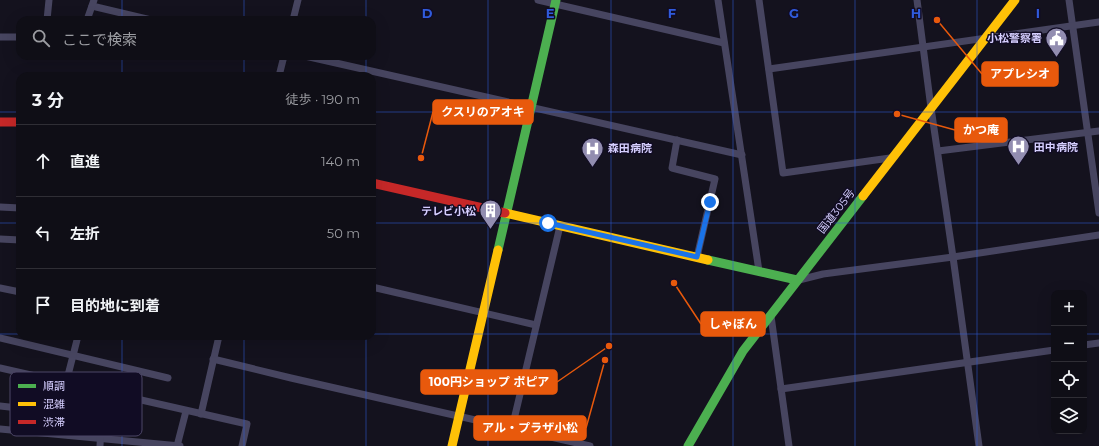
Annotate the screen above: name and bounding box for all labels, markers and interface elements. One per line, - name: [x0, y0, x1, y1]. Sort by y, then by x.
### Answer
- text: D: [422, 5, 433, 21]
- text: E: [546, 5, 555, 21]
- text: F: [668, 5, 676, 21]
- text: G: [789, 5, 799, 21]
- text: H: [911, 5, 921, 21]
- text: I: [1036, 5, 1040, 21]
- search box: [16, 16, 376, 60]
- public building icon: 小松警察署: [1044, 25, 1070, 58]
- icon: search: [30, 27, 52, 49]
- text: ここで検索: [62, 30, 137, 49]
- place label: 小松警察署: [987, 31, 1042, 45]
- callout: アプレシオ: [982, 62, 1058, 86]
- text: アプレシオ: [990, 66, 1050, 81]
- text: 3 分: [32, 90, 64, 110]
- text: 徒歩 · 190 m: [285, 91, 360, 107]
- callout: クスリのアオキ: [433, 100, 533, 124]
- text: クスリのアオキ: [441, 104, 525, 119]
- callout: かつ庵: [955, 118, 1007, 142]
- text: かつ庵: [963, 122, 999, 137]
- hospital icon: 田中病院: [1005, 134, 1031, 167]
- hospital icon: 森田病院: [580, 135, 606, 168]
- place label: 田中病院: [1034, 140, 1078, 154]
- place label: 森田病院: [608, 141, 652, 155]
- icon: ahead: [32, 150, 54, 172]
- text: 直進: [70, 152, 100, 171]
- text: 140 m: [321, 153, 360, 169]
- street label: 国道305号: [814, 186, 858, 236]
- route end: [701, 193, 719, 211]
- building icon: テレビ小松: [478, 198, 504, 231]
- place label: テレビ小松: [421, 204, 476, 218]
- route start: [539, 214, 557, 232]
- icon: left: [32, 222, 54, 244]
- text: 左折: [70, 224, 100, 243]
- text: 50 m: [327, 225, 360, 241]
- map controls: [1051, 290, 1087, 434]
- button: +: [1051, 290, 1087, 326]
- icon: arrive: [32, 294, 54, 316]
- text: 目的地に到着: [70, 296, 160, 315]
- callout: しゃぼん: [701, 312, 765, 336]
- text: しゃぼん: [709, 316, 757, 331]
- button: −: [1051, 326, 1087, 362]
- button: locate: [1051, 362, 1087, 398]
- callout: 100円ショップ ポピア: [421, 370, 557, 394]
- legend: [10, 372, 142, 436]
- text: 100円ショップ ポピア: [429, 374, 549, 389]
- text: 順調: [43, 379, 65, 393]
- text: 混雑: [43, 397, 65, 411]
- button: layers: [1051, 398, 1087, 434]
- text: 渋滞: [43, 415, 65, 429]
- callout: アル・プラザ小松: [474, 416, 586, 440]
- text: アル・プラザ小松: [482, 420, 578, 435]

